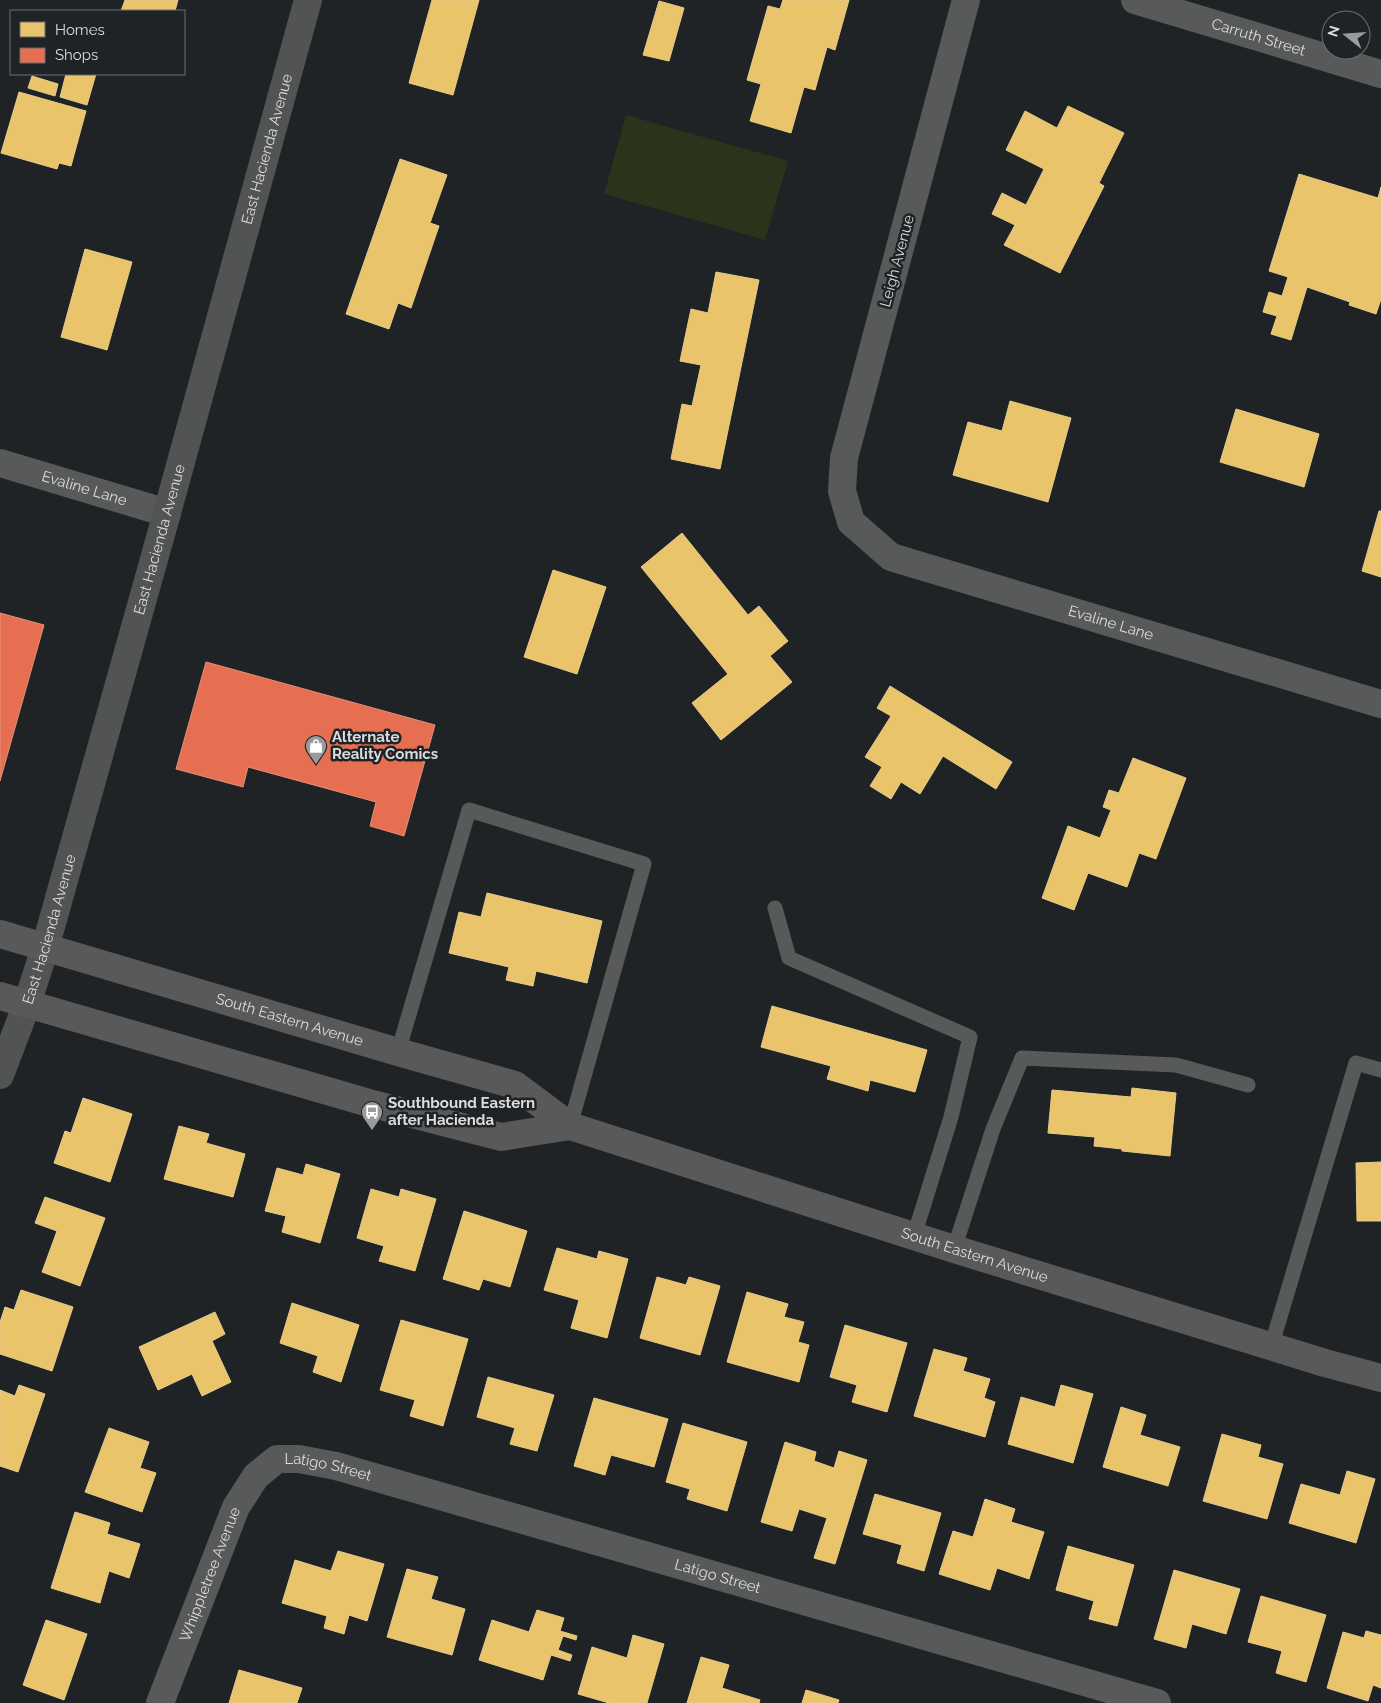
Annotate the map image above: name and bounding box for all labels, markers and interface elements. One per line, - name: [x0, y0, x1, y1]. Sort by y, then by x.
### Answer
- legend: [10, 10, 185, 75]
- north arrow: [1321, 10, 1371, 60]
- street label: Carruth Street: [1209, 15, 1308, 60]
- text: Homes: [55, 21, 105, 39]
- text: N: [1324, 24, 1343, 39]
- text: Shops: [55, 46, 98, 64]
- street label: East Hacienda Avenue: [238, 72, 296, 226]
- street label: Leigh Avenue: [876, 213, 918, 309]
- street label: East Hacienda Avenue: [130, 462, 189, 617]
- street label: Evaline Lane: [40, 467, 129, 510]
- street label: Evaline Lane: [1066, 602, 1156, 644]
- place label: Alternate Reality Comics: [332, 728, 438, 763]
- shop icon: Alternate Reality Comics: [304, 734, 328, 765]
- street label: East Hacienda Avenue: [19, 852, 80, 1006]
- street label: South Eastern Avenue: [214, 989, 366, 1050]
- place label: Southbound Eastern after Hacienda: [388, 1094, 535, 1129]
- bus stop icon: Southbound Eastern after Hacienda: [360, 1100, 384, 1131]
- street label: South Eastern Avenue: [899, 1224, 1050, 1286]
- street label: Latigo Street: [284, 1450, 374, 1485]
- street label: Whippletree Avenue: [176, 1504, 244, 1644]
- street label: Latigo Street: [672, 1555, 763, 1597]

